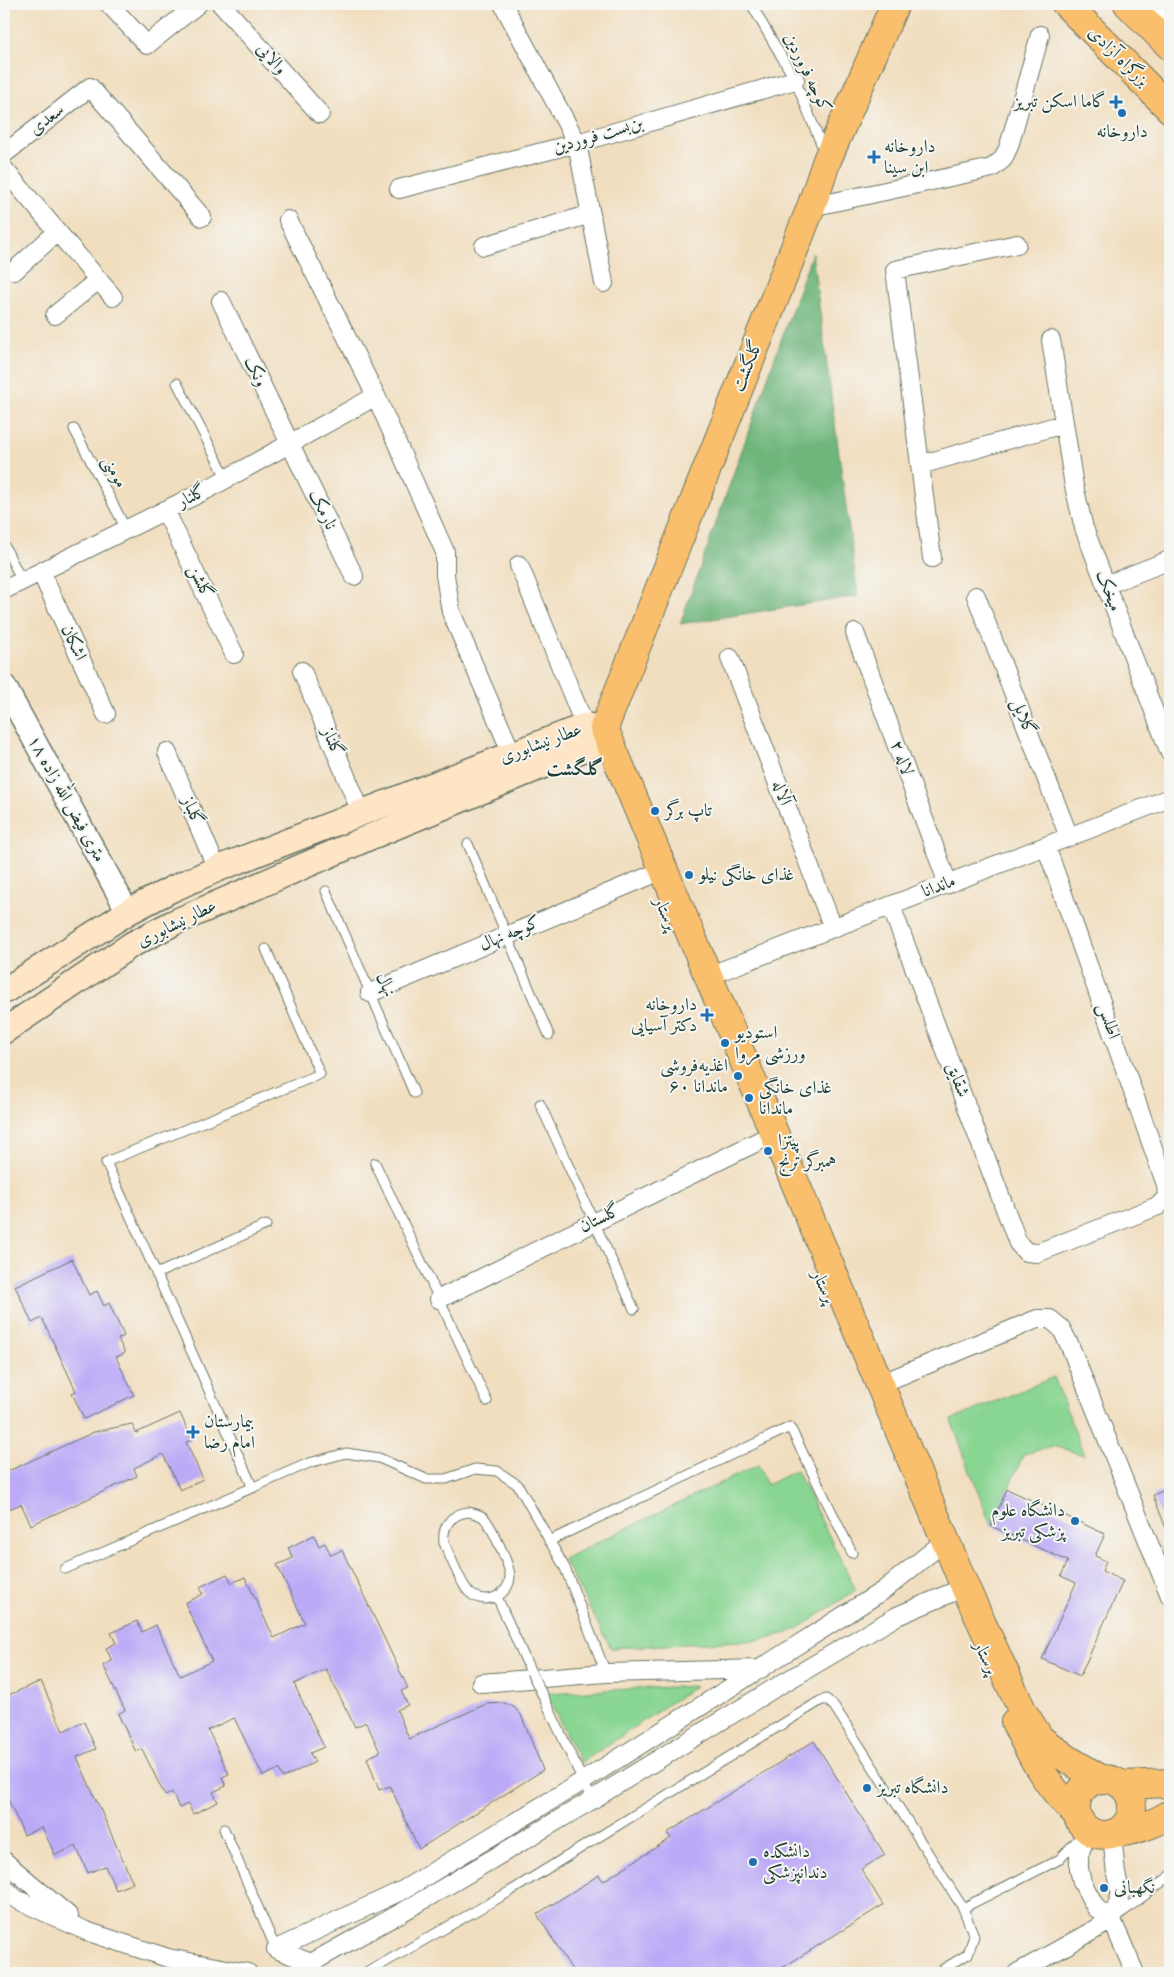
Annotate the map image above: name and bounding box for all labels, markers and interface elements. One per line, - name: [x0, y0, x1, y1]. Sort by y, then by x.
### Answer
- street label: بزرگراه آزادی: [1083, 20, 1155, 92]
- street label: کوچه فروردین: [778, 29, 836, 117]
- street label: والایی: [250, 38, 292, 80]
- place label: گاما اسکن تبریز: [1012, 90, 1106, 114]
- marker: گاما اسکن تبریز: [1110, 96, 1122, 108]
- street label: سعدی: [25, 99, 69, 141]
- marker: داروخانه: [1116, 107, 1128, 119]
- street label: بن‌بست فروردین: [550, 112, 646, 160]
- place label: داروخانه: [1096, 121, 1148, 144]
- place label: داروخانه ابن سینا: [884, 136, 936, 180]
- marker: داروخانه ابن سینا: [868, 151, 880, 163]
- street label: گلگشت: [725, 336, 769, 395]
- street label: ونک: [238, 353, 272, 391]
- street label: مومنی: [96, 452, 132, 492]
- street label: گلنار: [171, 479, 210, 515]
- street label: نارمک: [302, 486, 342, 534]
- street label: گلشن: [182, 561, 219, 603]
- street label: میخک: [1090, 567, 1126, 615]
- street label: اشکان: [55, 621, 91, 665]
- street label: گلایل: [1006, 695, 1041, 739]
- street label: عطار نیشابوری: [497, 718, 585, 770]
- street label: گلناز: [315, 722, 349, 760]
- street label: ۱۸ متری فیض الله زاده: [22, 730, 114, 866]
- street label: لاله ۲: [884, 737, 918, 779]
- district label: گلگشت: [546, 756, 604, 782]
- street label: آلاله: [766, 777, 797, 811]
- street label: گلباز: [175, 791, 209, 829]
- place label: تاپ برگر: [663, 798, 712, 823]
- marker: تاپ برگر: [649, 805, 661, 817]
- place label: غذای خانگی نیلو: [697, 863, 794, 887]
- marker: غذای خانگی نیلو: [683, 869, 695, 881]
- street label: ماندانا: [919, 870, 959, 904]
- street label: پرستار: [647, 892, 683, 936]
- street label: عطار نیشابوری: [133, 895, 221, 953]
- street label: کوچه نهال: [476, 911, 544, 957]
- street label: نهال: [370, 969, 400, 1001]
- place label: داروخانه دکتر آسیایی: [631, 994, 697, 1038]
- street label: اطلس: [1091, 1000, 1125, 1042]
- marker: داروخانه دکتر آسیایی: [701, 1009, 713, 1021]
- place label: استودیو ورزشی مروا: [733, 1022, 806, 1066]
- marker: استودیو ورزشی مروا: [719, 1037, 731, 1049]
- place label: اغذیه‌فروشی ماندانا ۶۰: [660, 1055, 728, 1099]
- street label: شقایق: [940, 1059, 974, 1101]
- marker: اغذیه‌فروشی ماندانا ۶۰: [732, 1070, 744, 1082]
- place label: غذای خانگی ماندانا: [759, 1076, 832, 1121]
- marker: غذای خانگی ماندانا: [743, 1092, 755, 1104]
- place label: پیتزا همبرگر ترنج: [778, 1130, 836, 1177]
- marker: پیتزا همبرگر ترنج: [762, 1145, 774, 1157]
- street label: گلستان: [575, 1198, 624, 1239]
- street label: پرستار: [805, 1265, 841, 1309]
- place label: بیمارستان امام رضا: [204, 1411, 255, 1458]
- marker: بیمارستان امام رضا: [186, 1425, 200, 1439]
- place label: دانشگاه علوم پزشکی تبریز: [991, 1498, 1067, 1544]
- marker: دانشگاه علوم پزشکی تبریز: [1069, 1515, 1081, 1527]
- street label: پرستار: [966, 1636, 1003, 1680]
- place label: دانشگاه تبریز: [875, 1775, 949, 1800]
- marker: دانشگاه تبریز: [861, 1782, 873, 1794]
- place label: دانشکده دندانپزشکی: [763, 1841, 828, 1885]
- marker: دانشکده دندانپزشکی: [747, 1856, 759, 1868]
- place label: نگهبانی: [1114, 1876, 1155, 1900]
- marker: نگهبانی: [1098, 1882, 1110, 1894]

